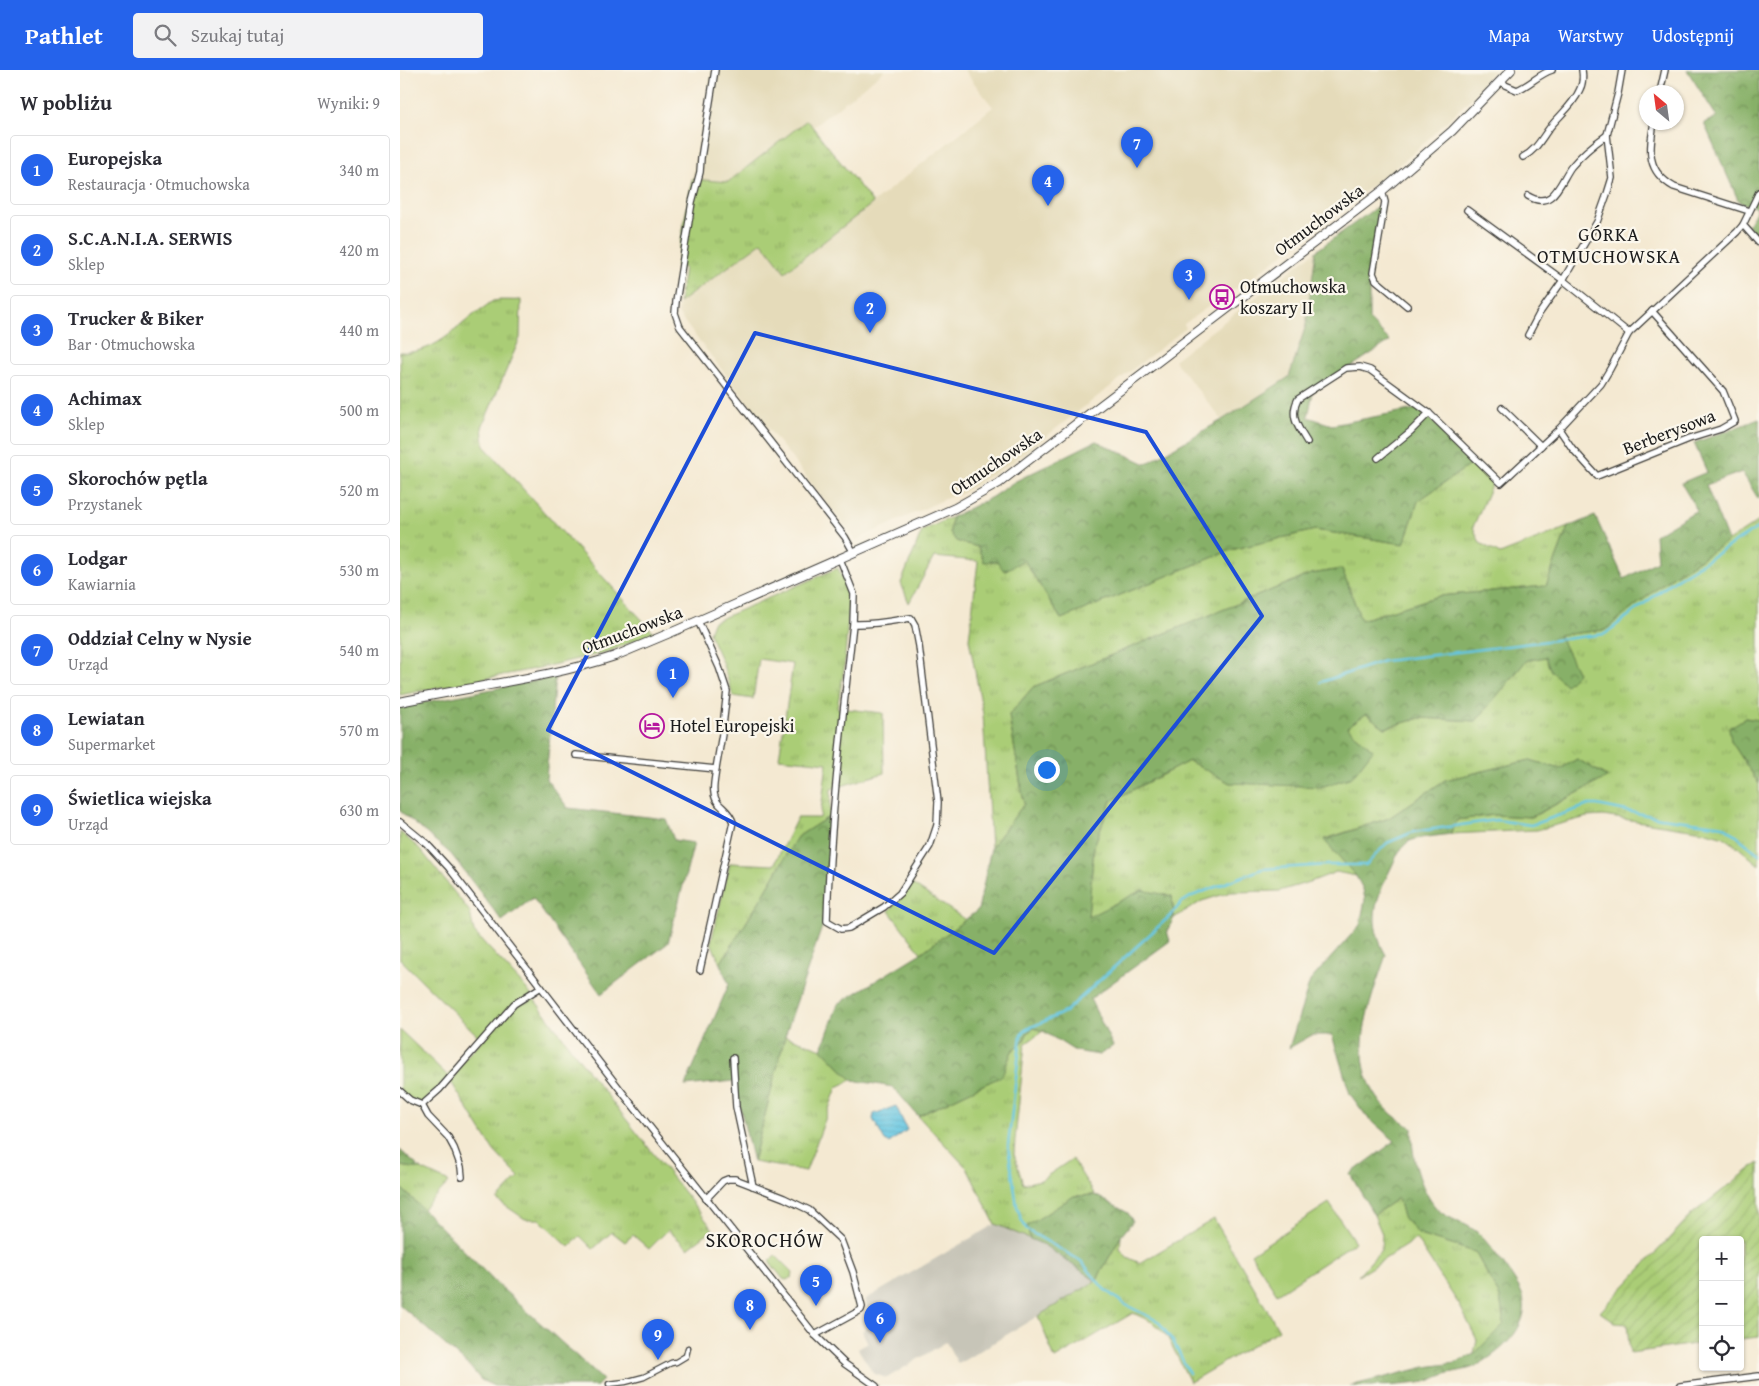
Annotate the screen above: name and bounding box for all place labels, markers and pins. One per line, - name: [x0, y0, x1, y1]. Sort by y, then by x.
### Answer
- pin: 7: [1121, 127, 1153, 168]
- pin: 4: [1032, 165, 1064, 206]
- pin: 3: [1173, 259, 1205, 300]
- place label: Otmuchowska koszary II: [1240, 273, 1347, 321]
- bus stop icon: Otmuchowska koszary II: [1209, 284, 1235, 310]
- pin: 2: [854, 292, 886, 333]
- pin: 1: [657, 657, 689, 698]
- place label: Hotel Europejski: [670, 712, 794, 739]
- hotel icon: Hotel Europejski: [639, 713, 665, 739]
- pin: 5: [800, 1265, 832, 1306]
- pin: 8: [734, 1289, 766, 1330]
- pin: 6: [864, 1302, 896, 1343]
- pin: 9: [642, 1319, 674, 1360]

